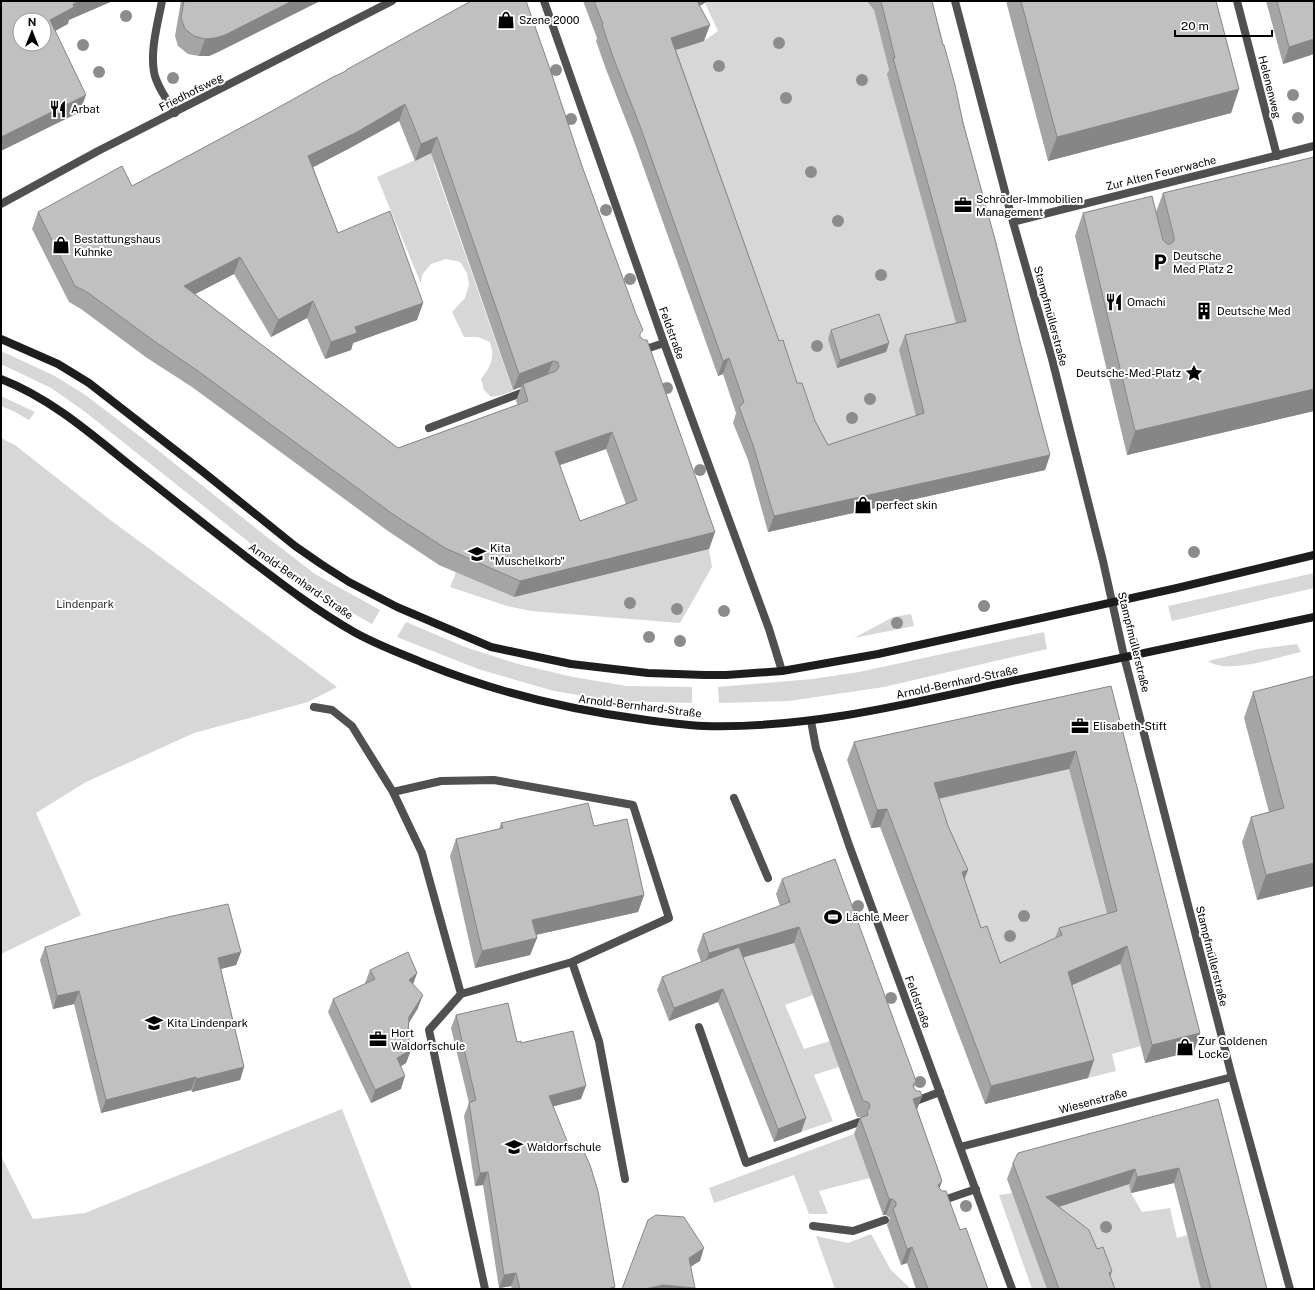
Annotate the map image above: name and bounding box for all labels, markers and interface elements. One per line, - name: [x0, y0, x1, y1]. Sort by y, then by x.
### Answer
- shop icon: Szene 2000: [496, 10, 516, 30]
- north arrow: [12, 12, 52, 52]
- scale bar: [1175, 12, 1272, 38]
- place label: Szene 2000: [519, 14, 580, 26]
- text: N: [28, 16, 36, 28]
- text: 20 m: [1181, 19, 1209, 33]
- street label: Helenenweg: [1256, 54, 1284, 120]
- street label: Friedhofsweg: [157, 71, 225, 113]
- restaurant icon: Arbat: [48, 99, 68, 119]
- place label: Arbat: [71, 103, 100, 115]
- street label: Zur Alten Feuerwache: [1105, 153, 1217, 193]
- place label: Schröder-Immobilien Management: [976, 193, 1083, 218]
- office icon: Schröder-Immobilien Management: [953, 195, 973, 215]
- place label: Bestattungshaus Kuhnke: [74, 233, 161, 258]
- shop icon: Bestattungshaus Kuhnke: [51, 235, 71, 255]
- place label: Deutsche Med Platz 2: [1173, 250, 1233, 275]
- parking icon: Deutsche Med Platz 2: [1150, 252, 1170, 272]
- street label: Stampfmüllerstraße: [1032, 265, 1070, 367]
- restaurant icon: Omachi: [1104, 292, 1124, 312]
- place label: Omachi: [1127, 296, 1166, 308]
- building icon: Deutsche Med: [1194, 301, 1214, 321]
- street label: Feldstraße: [657, 305, 687, 361]
- place label: Deutsche Med: [1217, 305, 1291, 317]
- place icon: Deutsche-Med-Platz: [1184, 363, 1204, 383]
- place label: Deutsche-Med-Platz: [1076, 367, 1181, 379]
- shop icon: perfect skin: [853, 495, 873, 515]
- place label: perfect skin: [876, 499, 937, 511]
- street label: Arnold-Bernhard-Straße: [247, 540, 355, 622]
- place label: Kita "Muschelkorb": [490, 542, 565, 567]
- school or university icon: Kita "Muschelkorb": [467, 544, 487, 564]
- street label: Stampfmüllerstraße: [1116, 591, 1152, 693]
- park label: Lindenpark: [56, 598, 114, 610]
- street label: Arnold-Bernhard-Straße: [895, 663, 1019, 701]
- street label: Arnold-Bernhard-Straße: [578, 692, 702, 720]
- office icon: Elisabeth-Stift: [1070, 716, 1090, 736]
- place label: Elisabeth-Stift: [1093, 720, 1167, 732]
- street label: Stampfmüllerstraße: [1194, 905, 1230, 1007]
- sports icon: Lächle Meer: [823, 907, 843, 927]
- place label: Lächle Meer: [846, 911, 909, 923]
- street label: Feldstraße: [903, 974, 933, 1030]
- school or university icon: Kita Lindenpark: [144, 1013, 164, 1033]
- place label: Kita Lindenpark: [167, 1017, 248, 1029]
- place label: Hort Waldorfschule: [391, 1027, 465, 1052]
- office icon: Hort Waldorfschule: [368, 1029, 388, 1049]
- place label: Zur Goldenen Locke: [1198, 1035, 1267, 1060]
- shop icon: Zur Goldenen Locke: [1175, 1037, 1195, 1057]
- street label: Wiesenstraße: [1058, 1086, 1128, 1116]
- school or university icon: Waldorfschule: [504, 1137, 524, 1157]
- place label: Waldorfschule: [527, 1141, 601, 1153]

